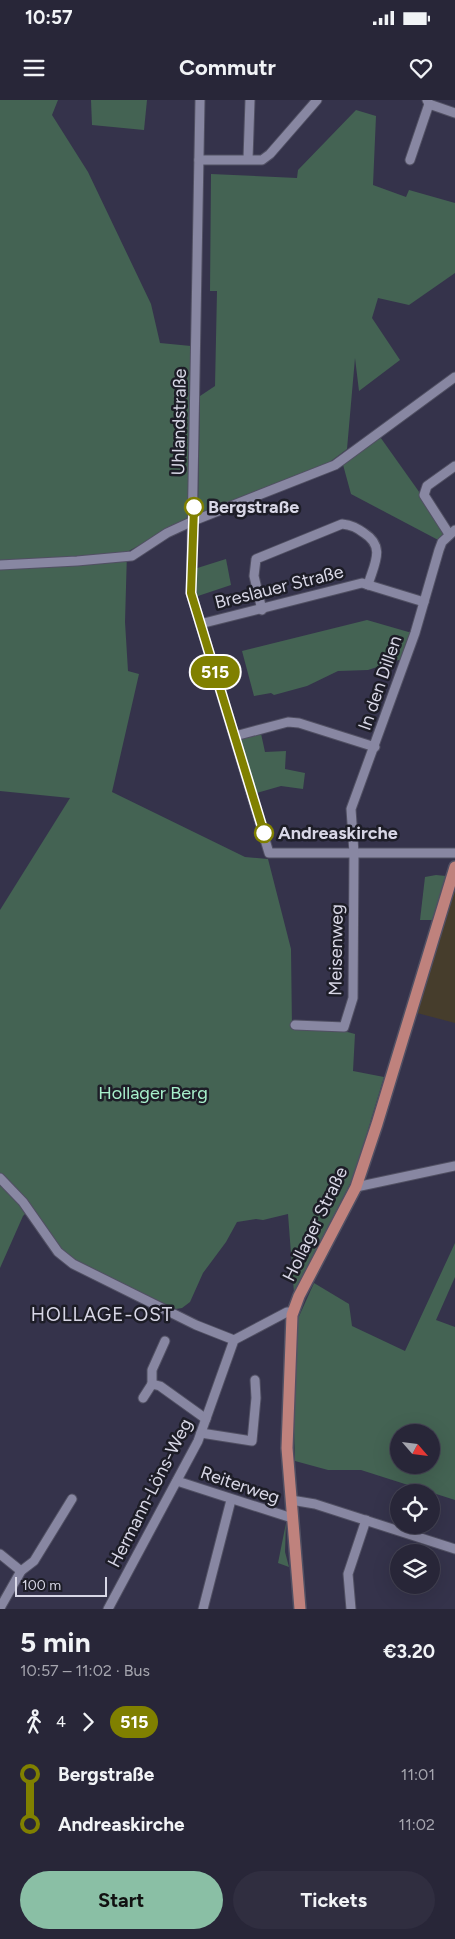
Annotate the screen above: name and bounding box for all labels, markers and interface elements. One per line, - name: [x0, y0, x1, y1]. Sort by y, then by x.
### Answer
- text: 10:57: [25, 6, 73, 29]
- icon: menu: [20, 54, 48, 82]
- text: Commutr: [179, 54, 276, 81]
- icon: heart: [407, 54, 435, 82]
- street label: Uhlandstraße: [167, 368, 191, 476]
- place label: Bergstraße: [208, 496, 299, 518]
- marker: Bergstraße: [184, 497, 204, 517]
- street label: Breslauer Straße: [212, 560, 346, 614]
- street label: In den Dillen: [354, 633, 406, 733]
- line badge: 515: [186, 656, 244, 688]
- text: 515: [201, 661, 229, 683]
- place label: Andreaskirche: [278, 822, 398, 844]
- marker: Andreaskirche: [254, 823, 274, 843]
- street label: Meisenweg: [324, 904, 348, 996]
- park label: Hollager Berg: [98, 1082, 208, 1104]
- street label: Hollager Straße: [278, 1163, 352, 1285]
- district label: HOLLAGE-OST: [31, 1303, 173, 1326]
- street label: Hermann-Löns-Weg: [103, 1415, 197, 1571]
- north arrow: [390, 1424, 440, 1474]
- map controls: [390, 1424, 440, 1594]
- street label: Reiterweg: [198, 1461, 282, 1509]
- button: locate: [390, 1484, 440, 1534]
- button: layers: [390, 1544, 440, 1594]
- scale bar: [15, 1574, 108, 1597]
- text: 100 m: [22, 1577, 61, 1594]
- text: 5 min: [20, 1625, 91, 1659]
- text: €3.20: [383, 1640, 435, 1663]
- text: 10:57 – 11:02 · Bus: [20, 1661, 150, 1680]
- icon: walk: [20, 1708, 48, 1736]
- icon: forward: [74, 1708, 102, 1736]
- text: 515: [120, 1711, 148, 1733]
- text: 4: [56, 1712, 66, 1731]
- text: Bergstraße: [58, 1763, 154, 1786]
- text: 11:01: [401, 1765, 435, 1784]
- text: Andreaskirche: [58, 1813, 185, 1836]
- text: 11:02: [399, 1815, 435, 1834]
- button: Start: [20, 1871, 223, 1929]
- button: Tickets: [233, 1871, 435, 1929]

